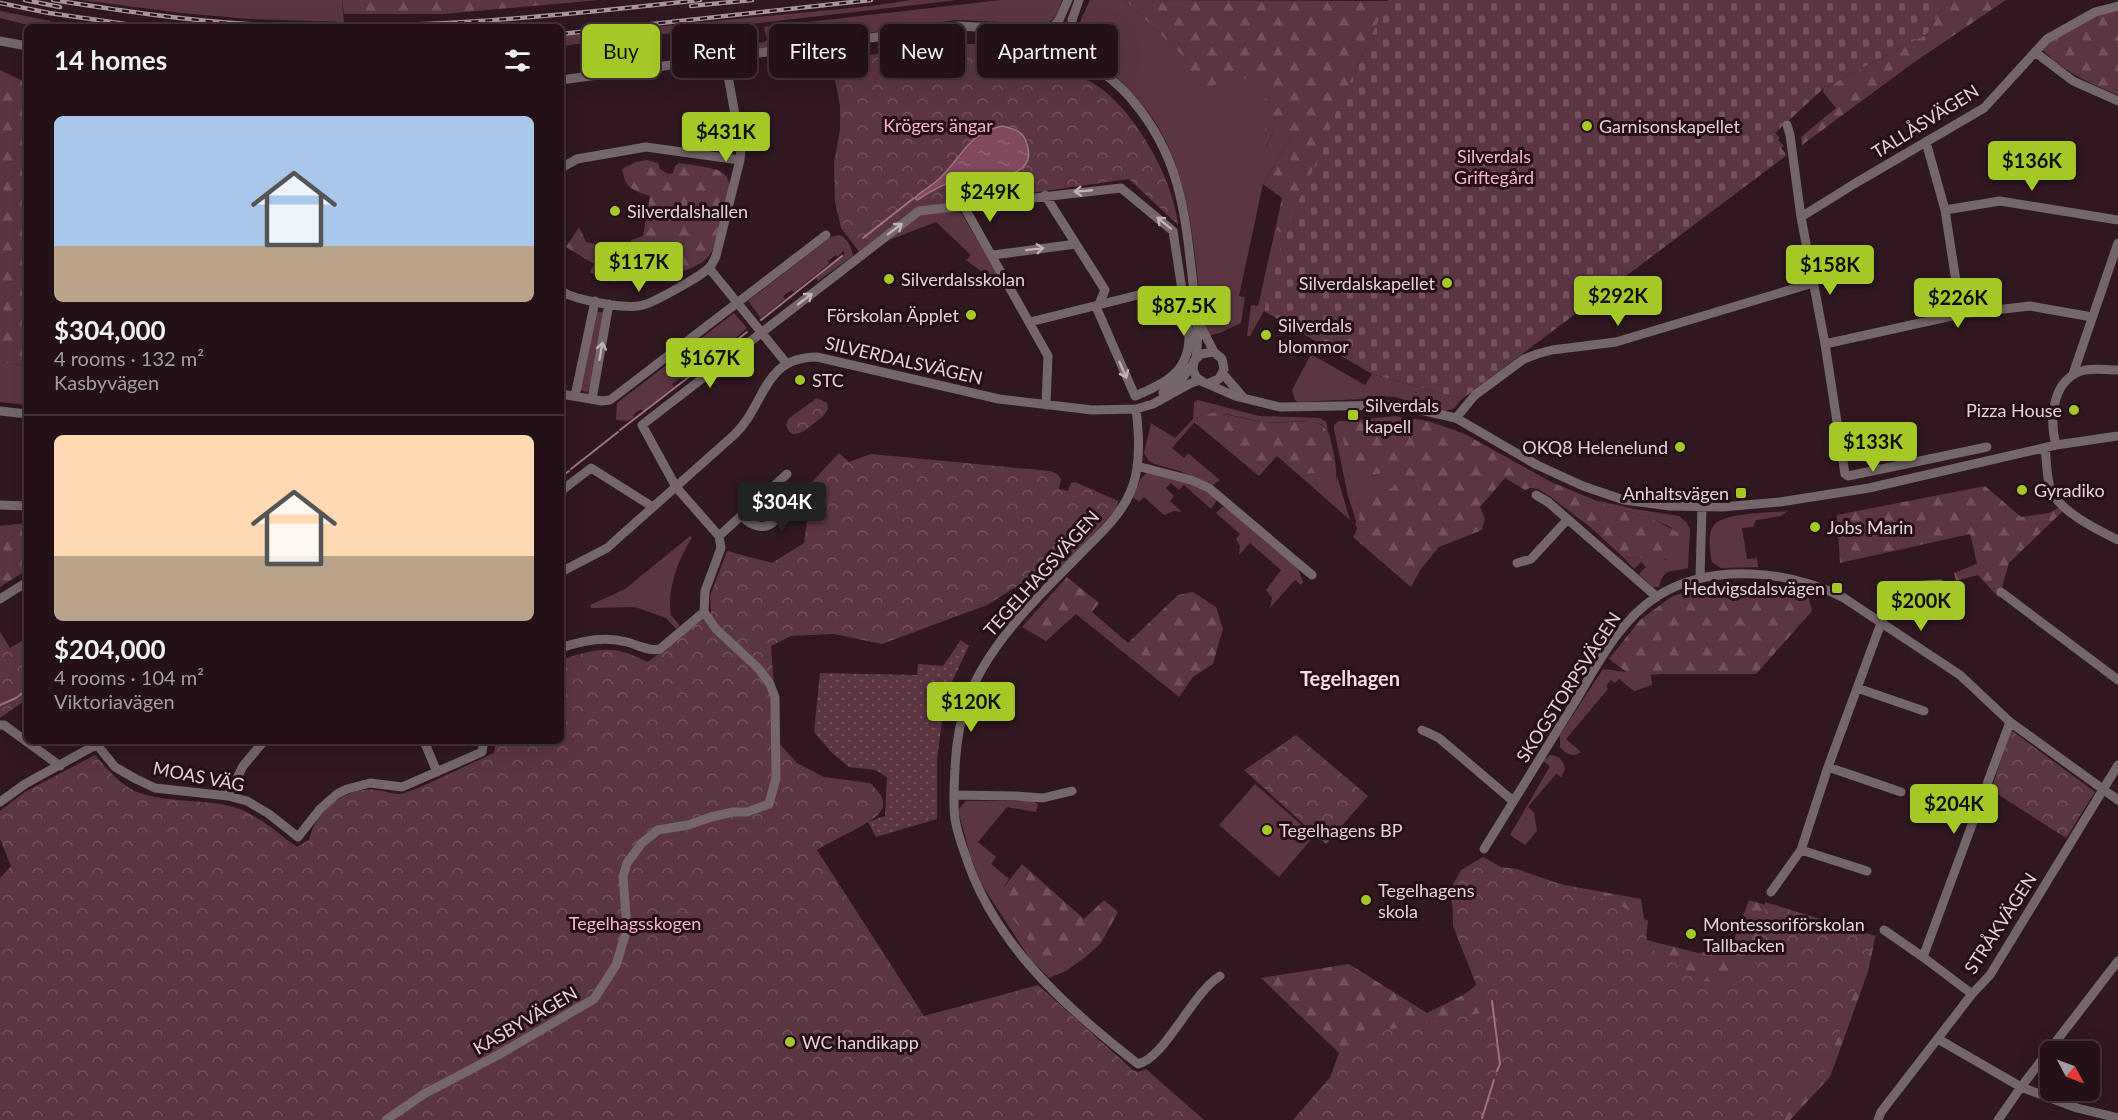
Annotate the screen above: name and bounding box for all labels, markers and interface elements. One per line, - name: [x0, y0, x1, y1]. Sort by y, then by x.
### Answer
- chip: Buy: [582, 24, 660, 78]
- chip: Rent: [672, 24, 757, 78]
- chip: Filters: [769, 24, 868, 78]
- chip: New: [880, 24, 965, 78]
- chip: Apartment: [977, 24, 1118, 78]
- text: 14 homes: [54, 44, 167, 76]
- icon: filters: [501, 44, 534, 77]
- street label: TALLÅSVÄGEN: [1867, 79, 1983, 163]
- pin: $431K: [684, 112, 768, 163]
- park label: Krögers ängar: [883, 114, 993, 136]
- place label: Garnisonskapellet: [1599, 115, 1740, 137]
- text: $431K: [696, 119, 756, 143]
- marker: Garnisonskapellet: [1580, 119, 1594, 133]
- pin: $136K: [1990, 141, 2074, 192]
- park label: Silverdals Griftegård: [1454, 145, 1534, 188]
- text: $136K: [2002, 148, 2062, 172]
- icon: home: [240, 155, 348, 263]
- pin: $249K: [948, 172, 1032, 223]
- text: $249K: [960, 179, 1020, 203]
- one-way arrow: [1073, 186, 1093, 197]
- place label: Silverdalshallen: [627, 200, 748, 222]
- marker: Silverdalshallen: [608, 204, 622, 218]
- one-way arrow: [1156, 217, 1172, 230]
- one-way arrow: [886, 223, 902, 236]
- pin: $117K: [597, 242, 681, 293]
- one-way arrow: [1024, 244, 1044, 255]
- pin: $158K: [1788, 245, 1872, 296]
- text: $117K: [609, 249, 669, 273]
- text: $158K: [1800, 252, 1860, 276]
- place label: Silverdalsskolan: [901, 268, 1025, 290]
- marker: Silverdalsskolan: [882, 272, 896, 286]
- place label: Silverdalskapellet: [1299, 272, 1436, 294]
- marker: Silverdalskapellet: [1440, 276, 1454, 290]
- pin: $292K: [1576, 276, 1660, 327]
- pin: $226K: [1916, 278, 2000, 329]
- text: $292K: [1588, 283, 1648, 307]
- text: $226K: [1928, 285, 1988, 309]
- pin: $87.5K: [1135, 286, 1233, 337]
- one-way arrow: [797, 292, 813, 305]
- text: $87.5K: [1152, 293, 1216, 317]
- place label: Förskolan Äpplet: [827, 304, 960, 326]
- marker: Förskolan Äpplet: [964, 308, 978, 322]
- text: $304,000: [54, 314, 166, 346]
- place label: Silverdals blommor: [1278, 314, 1352, 357]
- marker: Silverdals blommor: [1259, 328, 1273, 342]
- street label: SILVERDALSVÄGEN: [823, 331, 985, 389]
- pin: $167K: [668, 338, 752, 389]
- one-way arrow: [595, 342, 606, 362]
- text: $167K: [680, 345, 740, 369]
- text: 4 rooms · 132 m²: [54, 346, 204, 370]
- one-way arrow: [1118, 360, 1129, 378]
- place label: STC: [812, 369, 844, 391]
- text: Kasbyvägen: [54, 370, 159, 394]
- marker: STC: [793, 373, 807, 387]
- place label: Silverdals kapell: [1365, 394, 1439, 437]
- place label: Pizza House: [1966, 399, 2062, 421]
- marker: Pizza House: [2067, 403, 2081, 417]
- marker: Silverdals kapell: [1346, 408, 1360, 422]
- pin: $133K: [1831, 422, 1915, 473]
- text: $133K: [1843, 429, 1903, 453]
- place label: OKQ8 Helenelund: [1522, 436, 1668, 458]
- marker: OKQ8 Helenelund: [1673, 440, 1687, 454]
- icon: home: [240, 474, 348, 582]
- place label: Gyradiko: [2034, 479, 2105, 501]
- pin: $304K: [740, 482, 824, 533]
- place label: Anhaltsvägen: [1623, 482, 1729, 504]
- marker: Gyradiko: [2015, 483, 2029, 497]
- marker: Anhaltsvägen: [1734, 486, 1748, 500]
- text: $304K: [752, 489, 812, 513]
- street label: TEGELHAGSVÄGEN: [979, 505, 1103, 641]
- place label: Jobs Marin: [1827, 516, 1913, 538]
- marker: Jobs Marin: [1808, 520, 1822, 534]
- place label: Hedvigsdalsvägen: [1683, 577, 1825, 599]
- marker: Hedvigsdalsvägen: [1830, 581, 1844, 595]
- pin: $200K: [1879, 581, 1963, 632]
- text: $200K: [1891, 588, 1951, 612]
- street label: SKOGSTORPSVÄGEN: [1511, 608, 1625, 766]
- text: $204,000: [54, 633, 166, 665]
- text: 4 rooms · 104 m²: [54, 665, 204, 689]
- district label: Tegelhagen: [1300, 666, 1400, 690]
- pin: $120K: [929, 682, 1013, 733]
- text: Viktoriavägen: [54, 689, 175, 713]
- text: $120K: [941, 689, 1001, 713]
- street label: MOAS VÄG: [151, 756, 247, 796]
- pin: $204K: [1912, 784, 1996, 835]
- text: $204K: [1924, 791, 1984, 815]
- place label: Tegelhagens BP: [1279, 819, 1403, 841]
- marker: Tegelhagens BP: [1260, 823, 1274, 837]
- street label: STRÅKVÄGEN: [1959, 868, 2041, 978]
- place label: Tegelhagens skola: [1378, 879, 1475, 922]
- marker: Tegelhagens skola: [1359, 893, 1373, 907]
- park label: Tegelhagsskogen: [569, 912, 701, 934]
- place label: Montessoriförskolan Tallbacken: [1703, 913, 1865, 956]
- marker: Montessoriförskolan Tallbacken: [1684, 927, 1698, 941]
- street label: KASBYVÄGEN: [469, 981, 581, 1059]
- place label: WC handikapp: [802, 1031, 919, 1053]
- marker: WC handikapp: [783, 1035, 797, 1049]
- north arrow: [2040, 1041, 2100, 1101]
- map controls: [2040, 1041, 2100, 1101]

